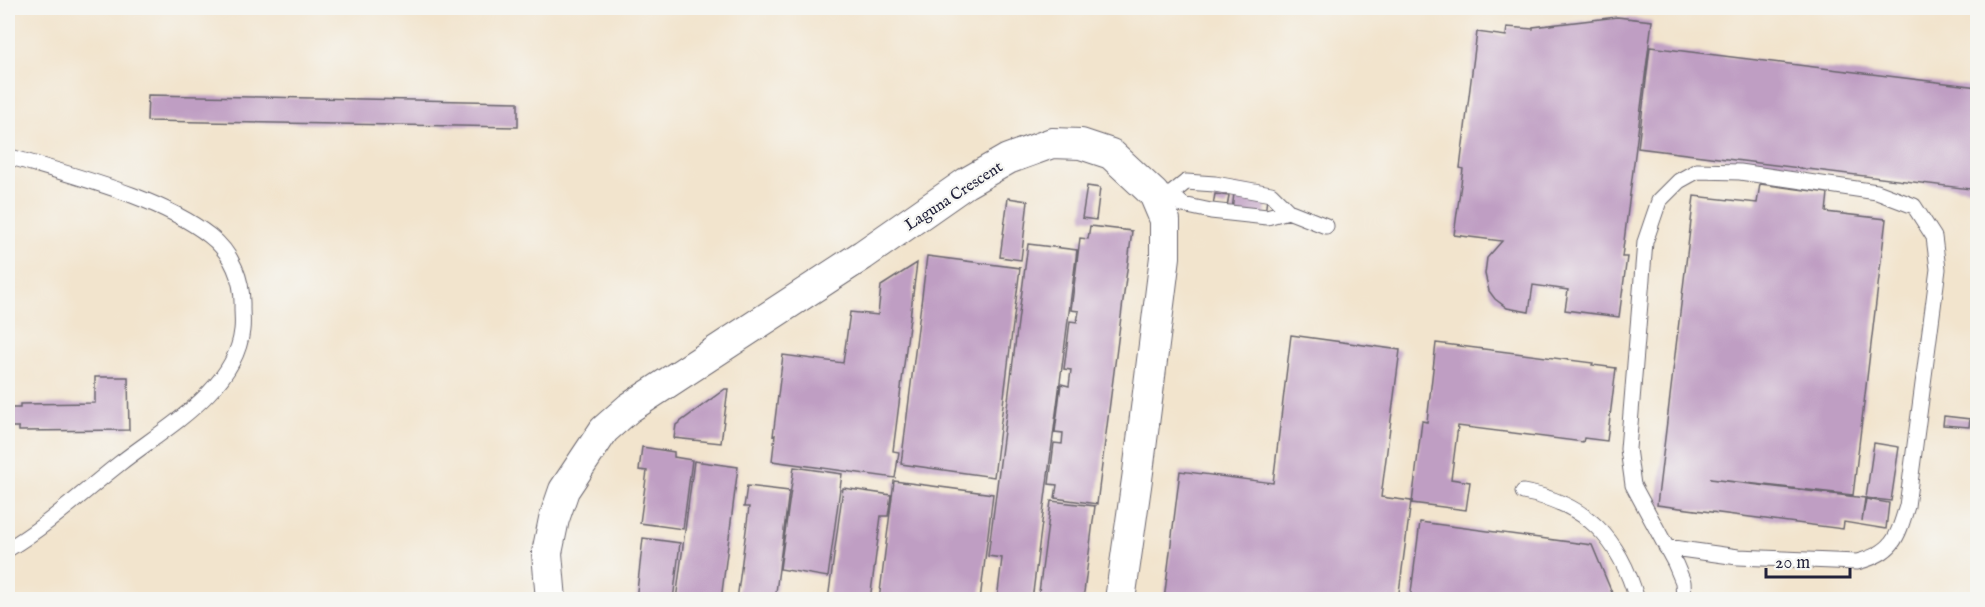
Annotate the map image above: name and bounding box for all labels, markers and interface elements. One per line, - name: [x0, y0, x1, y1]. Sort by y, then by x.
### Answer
- street label: Laguna Crescent: [901, 157, 1007, 236]
- scale bar: [1766, 541, 1850, 579]
- text: 20 m: [1775, 552, 1810, 575]

